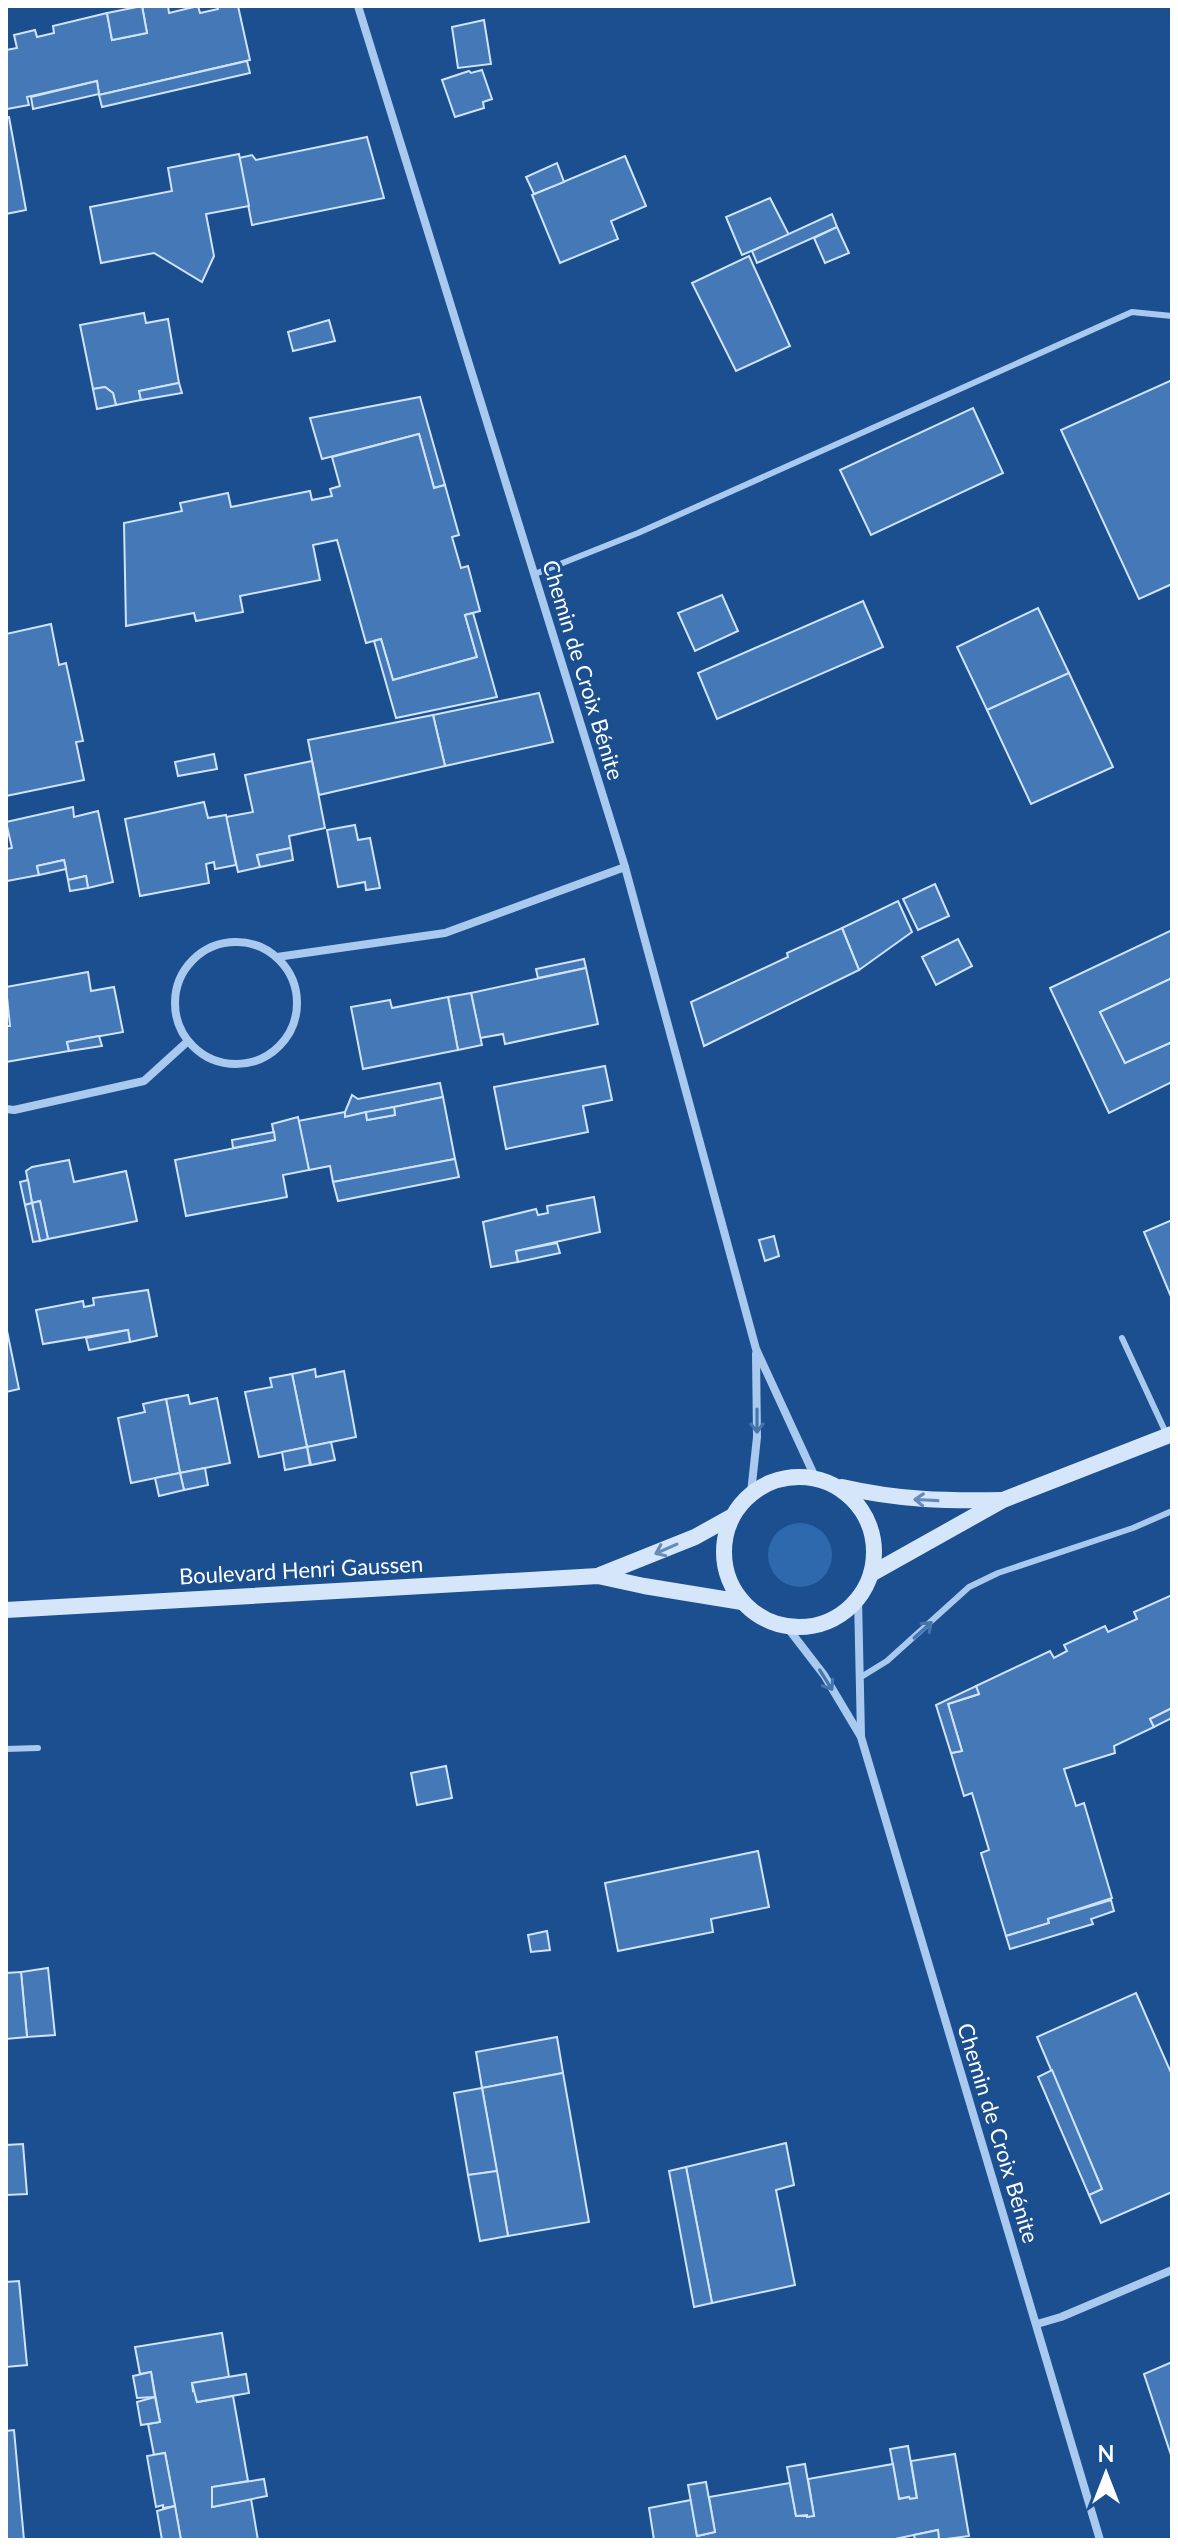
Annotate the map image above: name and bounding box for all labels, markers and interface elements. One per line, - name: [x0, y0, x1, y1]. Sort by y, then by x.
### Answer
- street label: Chemin de Croix Bénite: [537, 557, 630, 783]
- one-way arrow: [749, 1407, 765, 1434]
- one-way arrow: [913, 1492, 939, 1507]
- one-way arrow: [654, 1542, 678, 1557]
- street label: Boulevard Henri Gaussen: [178, 1550, 424, 1589]
- one-way arrow: [912, 1621, 932, 1639]
- one-way arrow: [818, 1669, 835, 1691]
- street label: Chemin de Croix Bénite: [952, 2020, 1045, 2246]
- north arrow: [1066, 2434, 1146, 2514]
- text: N: [1098, 2440, 1114, 2467]

